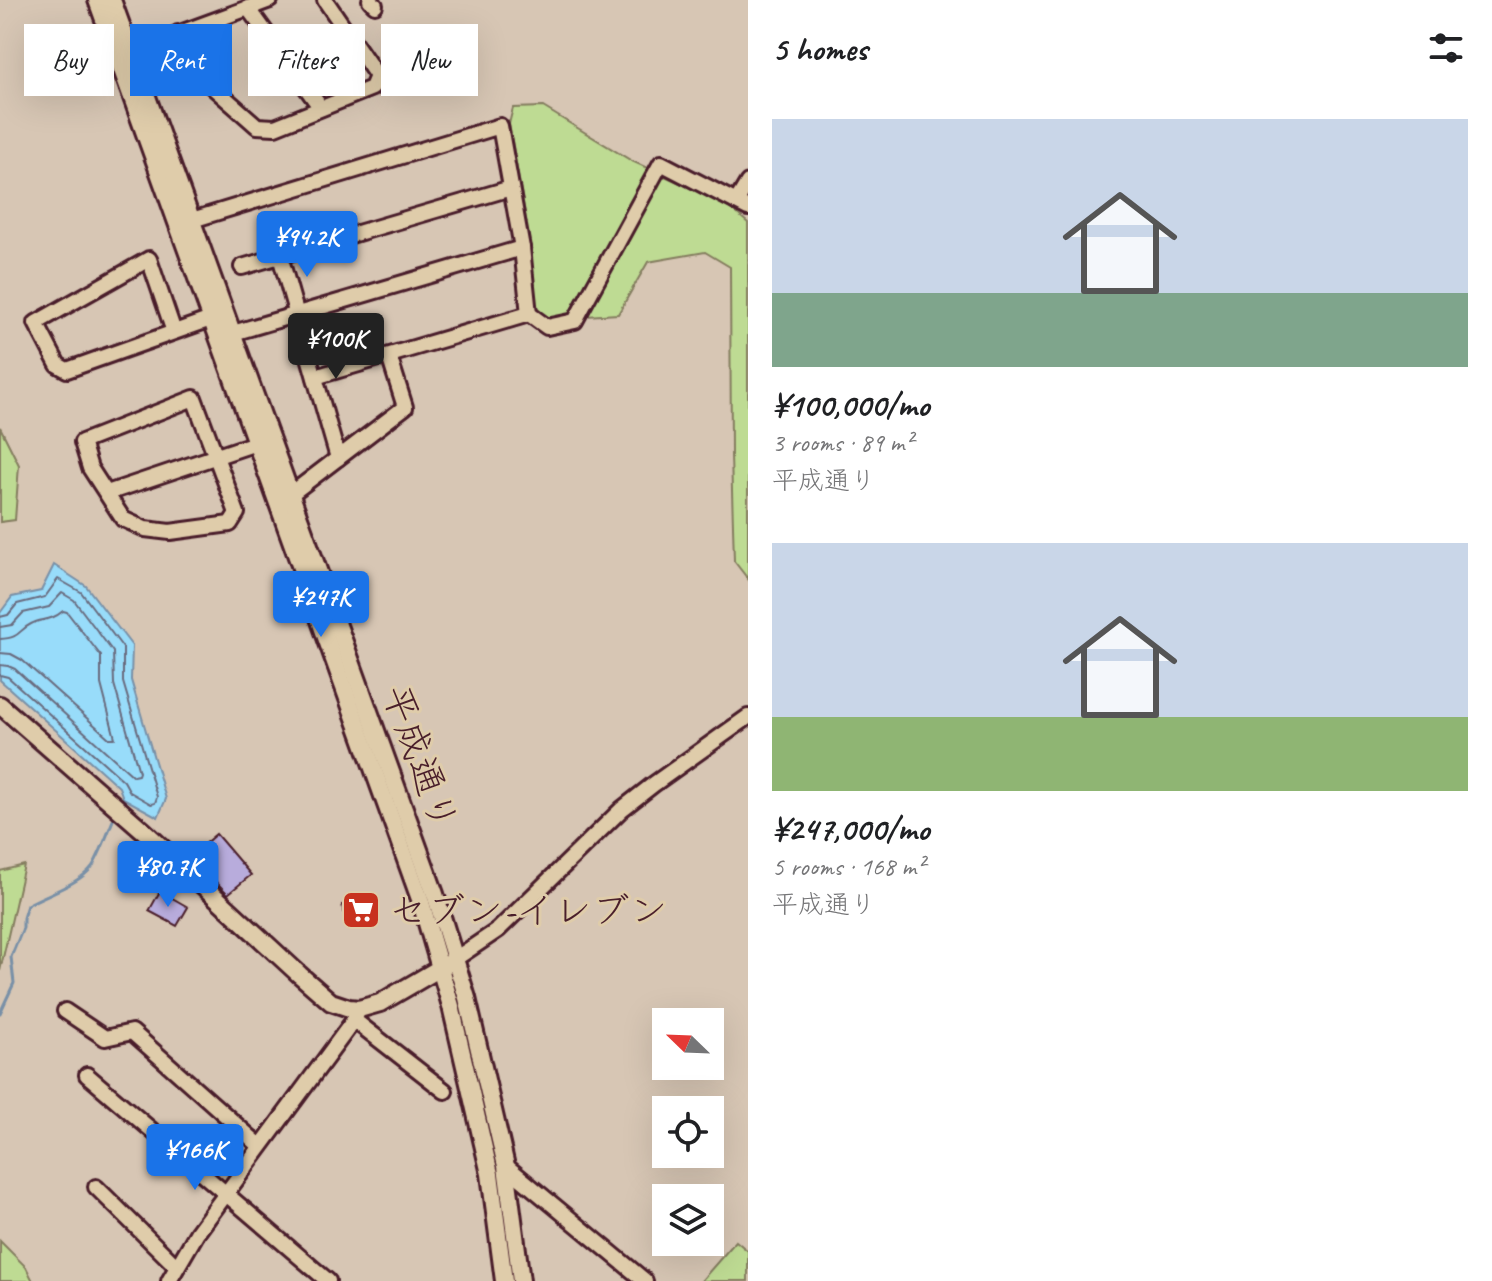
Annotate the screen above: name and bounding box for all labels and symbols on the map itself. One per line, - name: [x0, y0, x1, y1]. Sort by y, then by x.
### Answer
- pin: ¥94.2K: [242, 211, 372, 279]
- pin: ¥100K: [280, 313, 392, 381]
- pin: ¥247K: [265, 571, 377, 639]
- street label: 平成通り: [372, 679, 468, 837]
- pin: ¥80.7K: [103, 841, 233, 909]
- place label: セブン-イレブン: [389, 887, 667, 934]
- supermarket icon: セブン-イレブン: [340, 889, 382, 931]
- north arrow: [652, 1008, 724, 1080]
- pin: ¥166K: [139, 1124, 251, 1192]

